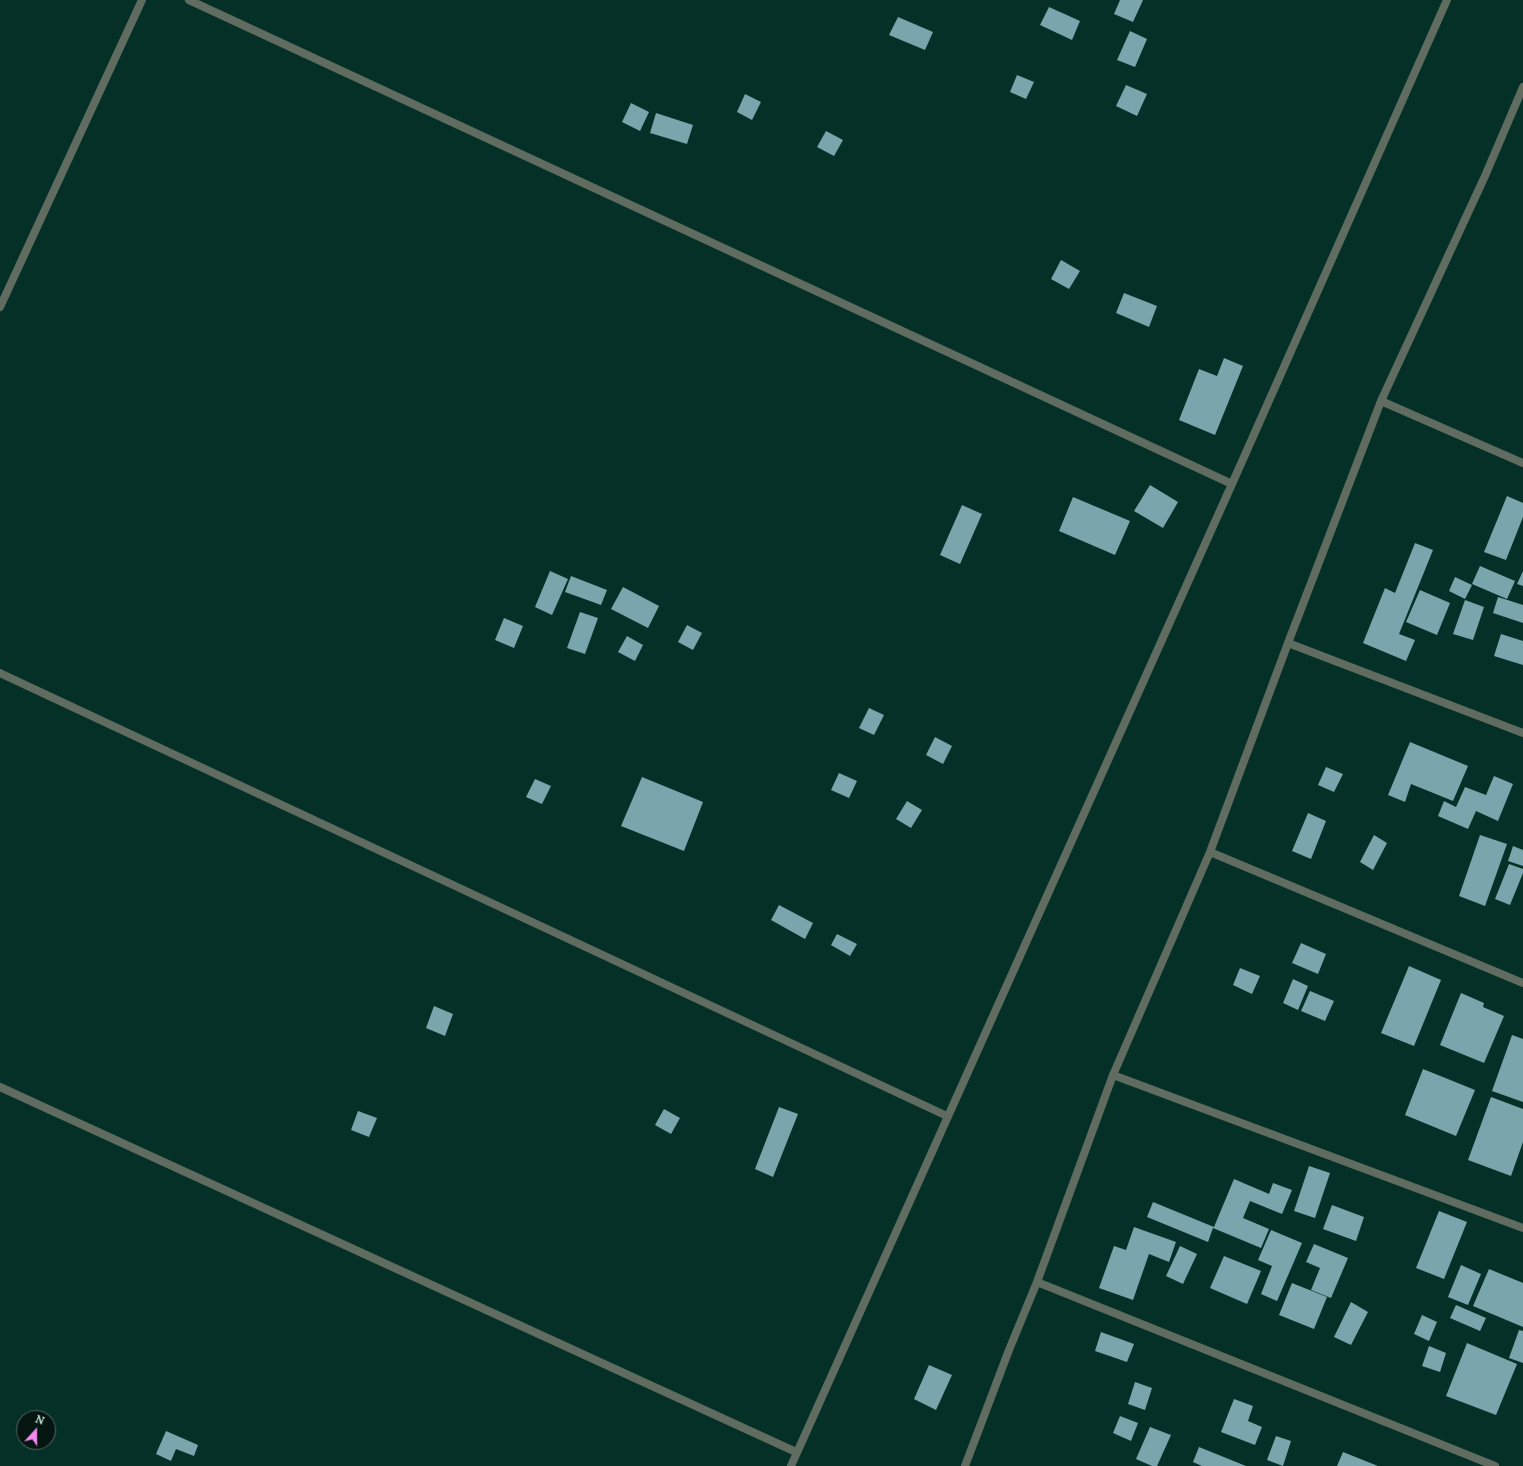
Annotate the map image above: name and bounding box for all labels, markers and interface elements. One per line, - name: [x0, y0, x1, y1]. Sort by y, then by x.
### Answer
- north arrow: [16, 1410, 56, 1450]
- text: N: [33, 1412, 46, 1428]

